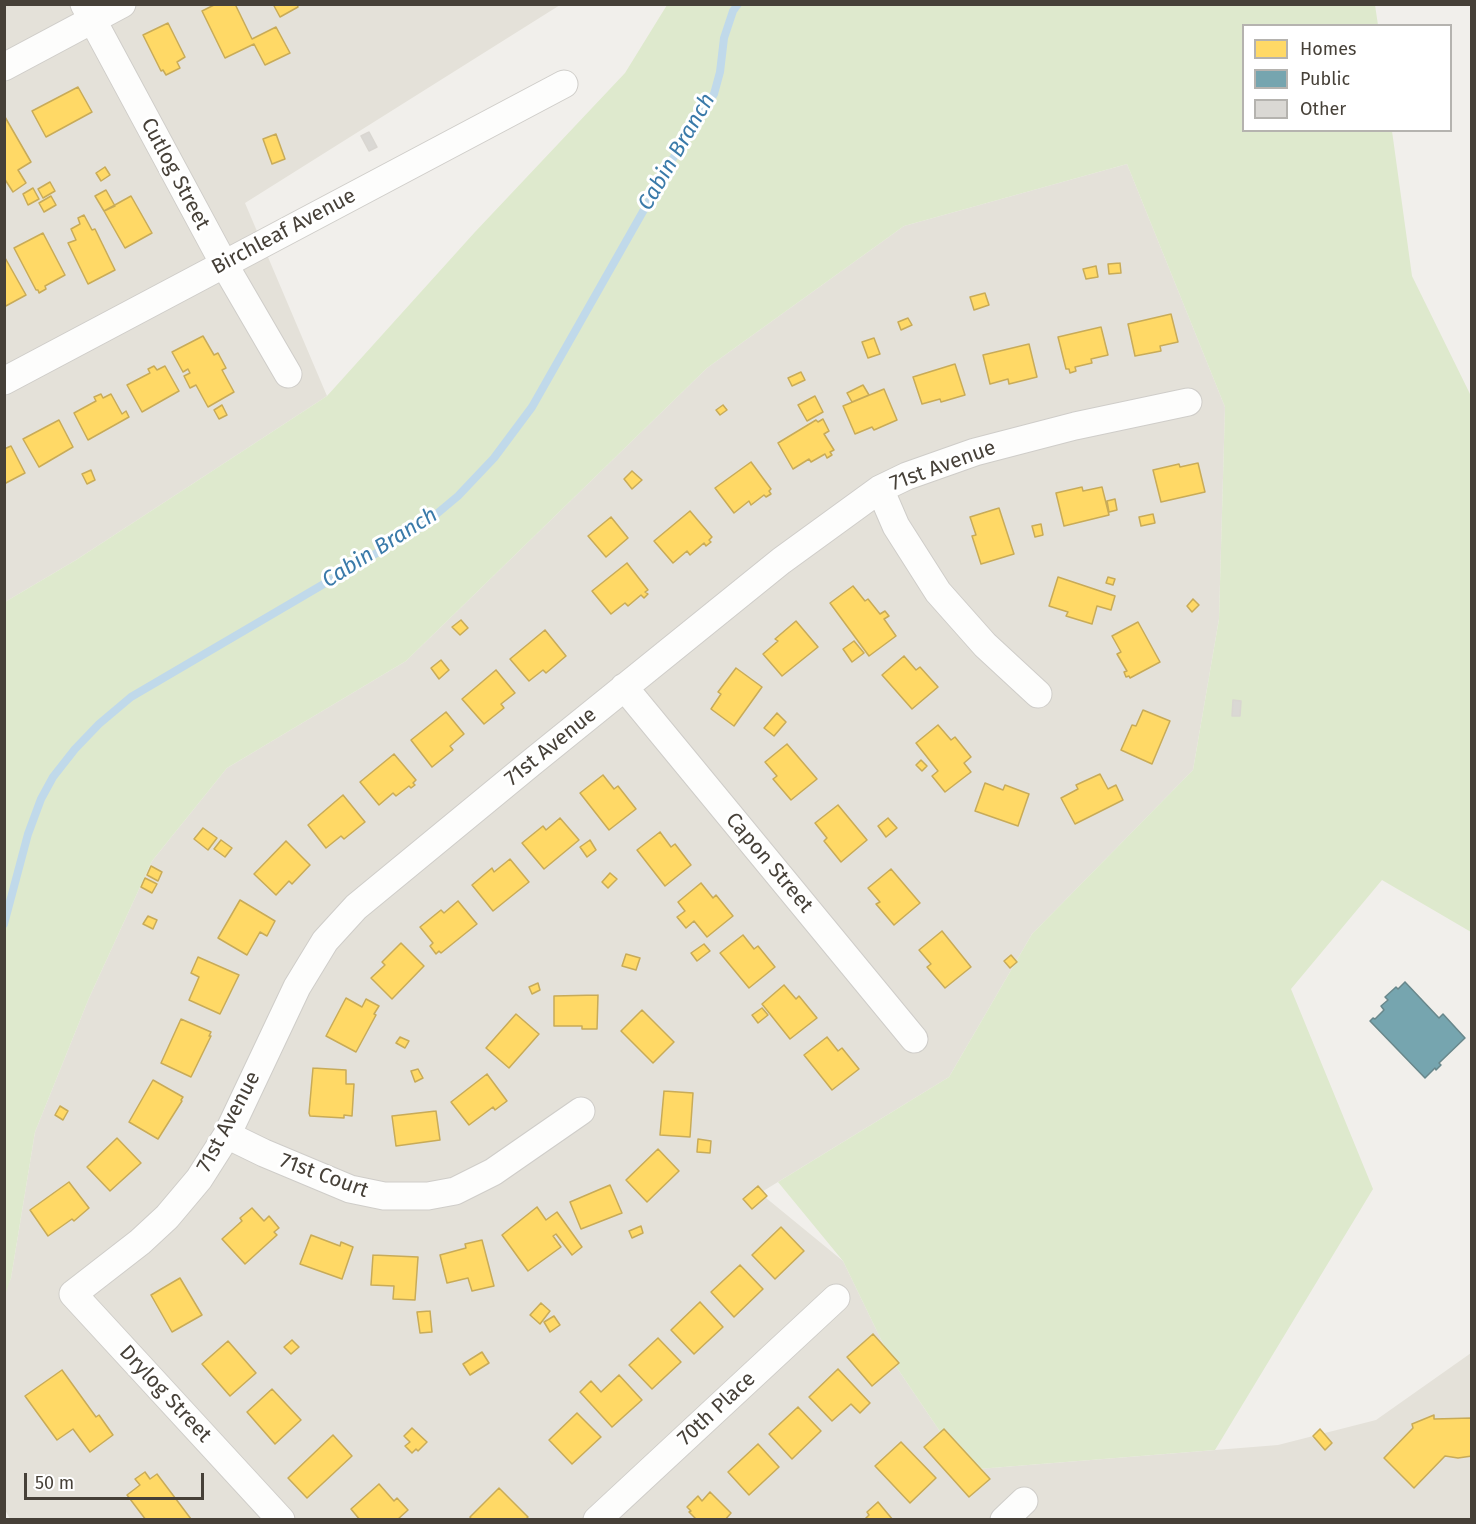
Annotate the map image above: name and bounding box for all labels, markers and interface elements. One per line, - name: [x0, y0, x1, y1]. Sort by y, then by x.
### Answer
- legend: [1242, 24, 1452, 132]
- text: Homes: [1300, 38, 1356, 60]
- text: Public: [1300, 68, 1350, 90]
- water label: Cabin Branch: [633, 89, 721, 215]
- text: Other: [1300, 98, 1346, 120]
- street label: Cutlog Street: [135, 114, 215, 234]
- street label: Birchleaf Avenue: [208, 183, 360, 281]
- street label: 71st Avenue: [887, 435, 999, 497]
- water label: Cabin Branch: [317, 502, 443, 594]
- street label: 71st Avenue: [500, 702, 602, 792]
- street label: Capon Street: [720, 808, 818, 918]
- street label: 71st Avenue: [192, 1067, 266, 1177]
- street label: 71st Court: [276, 1148, 372, 1204]
- street label: Drylog Street: [114, 1340, 216, 1448]
- street label: 70th Place: [673, 1367, 761, 1451]
- scale bar: [27, 1461, 207, 1499]
- text: 50 m: [35, 1472, 74, 1494]

